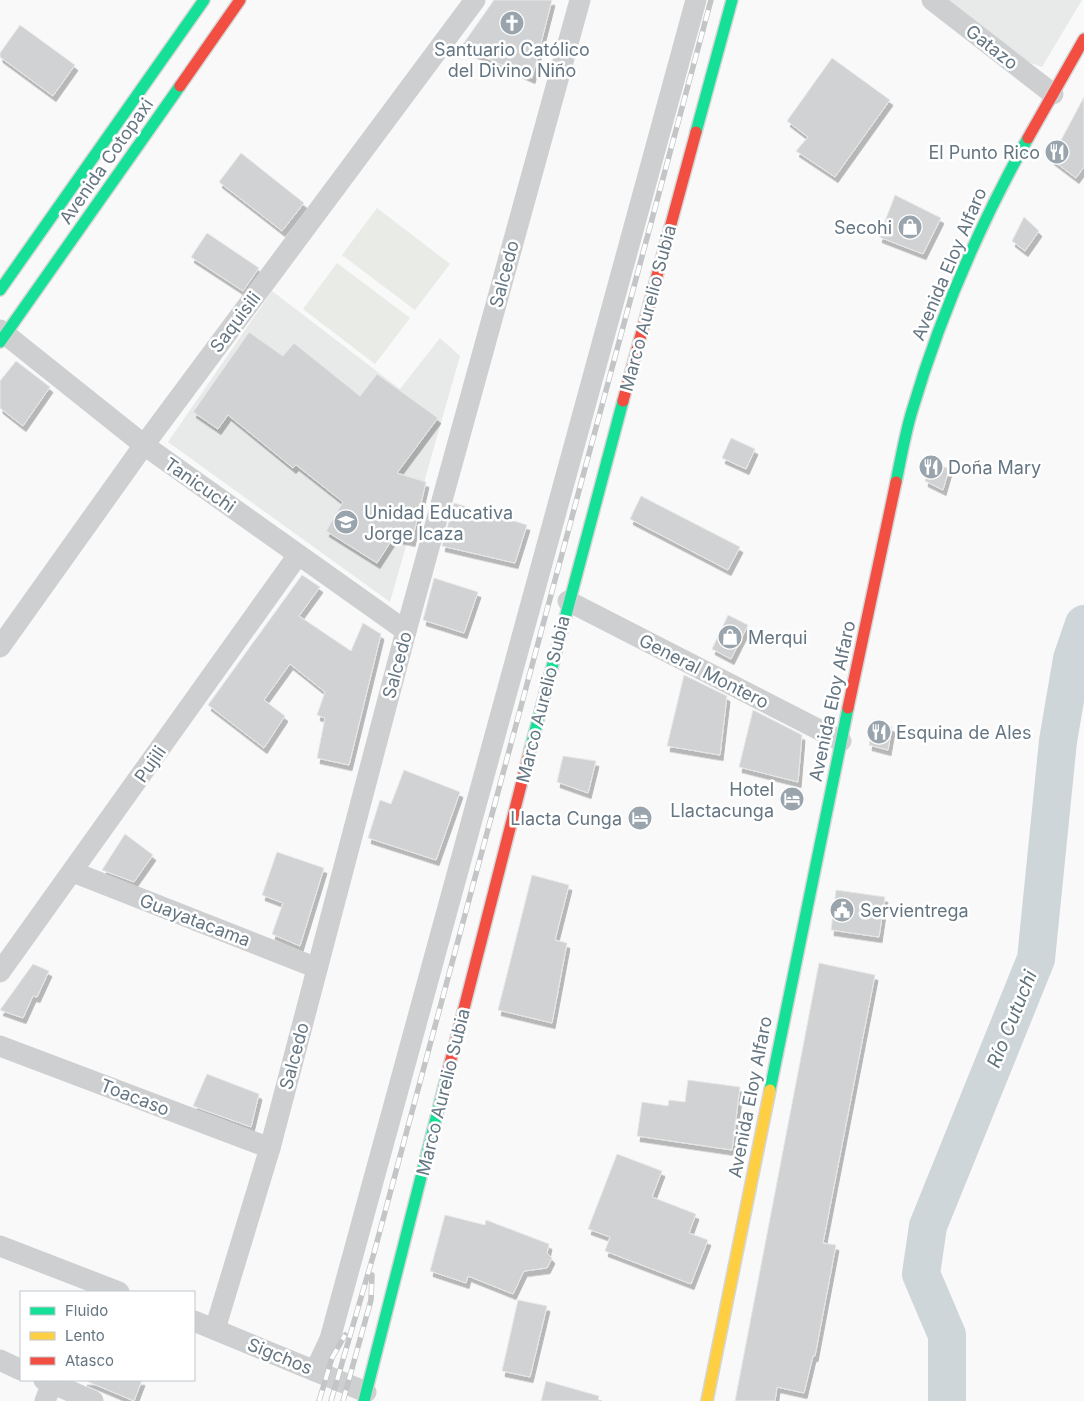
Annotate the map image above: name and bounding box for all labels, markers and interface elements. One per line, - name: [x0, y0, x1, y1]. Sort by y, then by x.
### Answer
- church icon: Santuario Católico del Divino Niño: [499, 10, 525, 36]
- street label: Gatazo: [962, 20, 1022, 74]
- place label: Santuario Católico del Divino Niño: [434, 39, 590, 81]
- street label: Avenida Cotopaxi: [55, 94, 157, 228]
- restaurant icon: El Punto Rico: [1044, 139, 1070, 165]
- place label: El Punto Rico: [928, 142, 1040, 163]
- street label: Avenida Eloy Alfaro: [907, 184, 991, 344]
- shop icon: Secohi: [897, 214, 923, 240]
- place label: Secohi: [834, 217, 892, 238]
- street label: Marco Aurelio Subia: [616, 223, 680, 393]
- street label: Salcedo: [485, 238, 523, 310]
- street label: Saquisili: [205, 288, 265, 356]
- street label: Tanicuchi: [161, 453, 239, 517]
- restaurant icon: Doña Mary: [918, 454, 944, 480]
- place label: Doña Mary: [948, 457, 1041, 478]
- place label: Unidad Educativa Jorge Icaza: [364, 502, 513, 544]
- school or university icon: Unidad Educativa Jorge Icaza: [333, 509, 359, 535]
- street label: Marco Aurelio Subia: [512, 613, 574, 785]
- street label: Avenida Eloy Alfaro: [805, 619, 859, 783]
- shop icon: Merqui: [717, 624, 743, 650]
- place label: Merqui: [748, 627, 807, 648]
- street label: Salcedo: [378, 629, 416, 701]
- street label: General Montero: [636, 629, 772, 713]
- restaurant icon: Esquina de Ales: [866, 719, 892, 745]
- place label: Esquina de Ales: [896, 722, 1032, 743]
- street label: Pujili: [130, 742, 170, 786]
- place label: Hotel Llactacunga: [670, 779, 774, 821]
- hotel icon: Hotel Llactacunga: [779, 786, 805, 812]
- hotel icon: Llacta Cunga: [627, 805, 653, 831]
- place label: Llacta Cunga: [510, 808, 622, 829]
- street label: Guayatacama: [137, 889, 253, 951]
- public building icon: Servientrega: [829, 897, 855, 923]
- place label: Servientrega: [860, 900, 969, 921]
- water label: Río Cutuchi: [982, 967, 1042, 1071]
- street label: Marco Aurelio Subia: [412, 1006, 474, 1178]
- street label: Avenida Eloy Alfaro: [724, 1015, 776, 1179]
- street label: Salcedo: [275, 1020, 313, 1092]
- street label: Toacaso: [98, 1074, 172, 1120]
- legend: [20, 1291, 195, 1381]
- text: Fluido: [65, 1301, 108, 1320]
- text: Lento: [65, 1326, 105, 1345]
- street label: Sigchos: [244, 1333, 316, 1379]
- text: Atasco: [65, 1351, 114, 1370]

